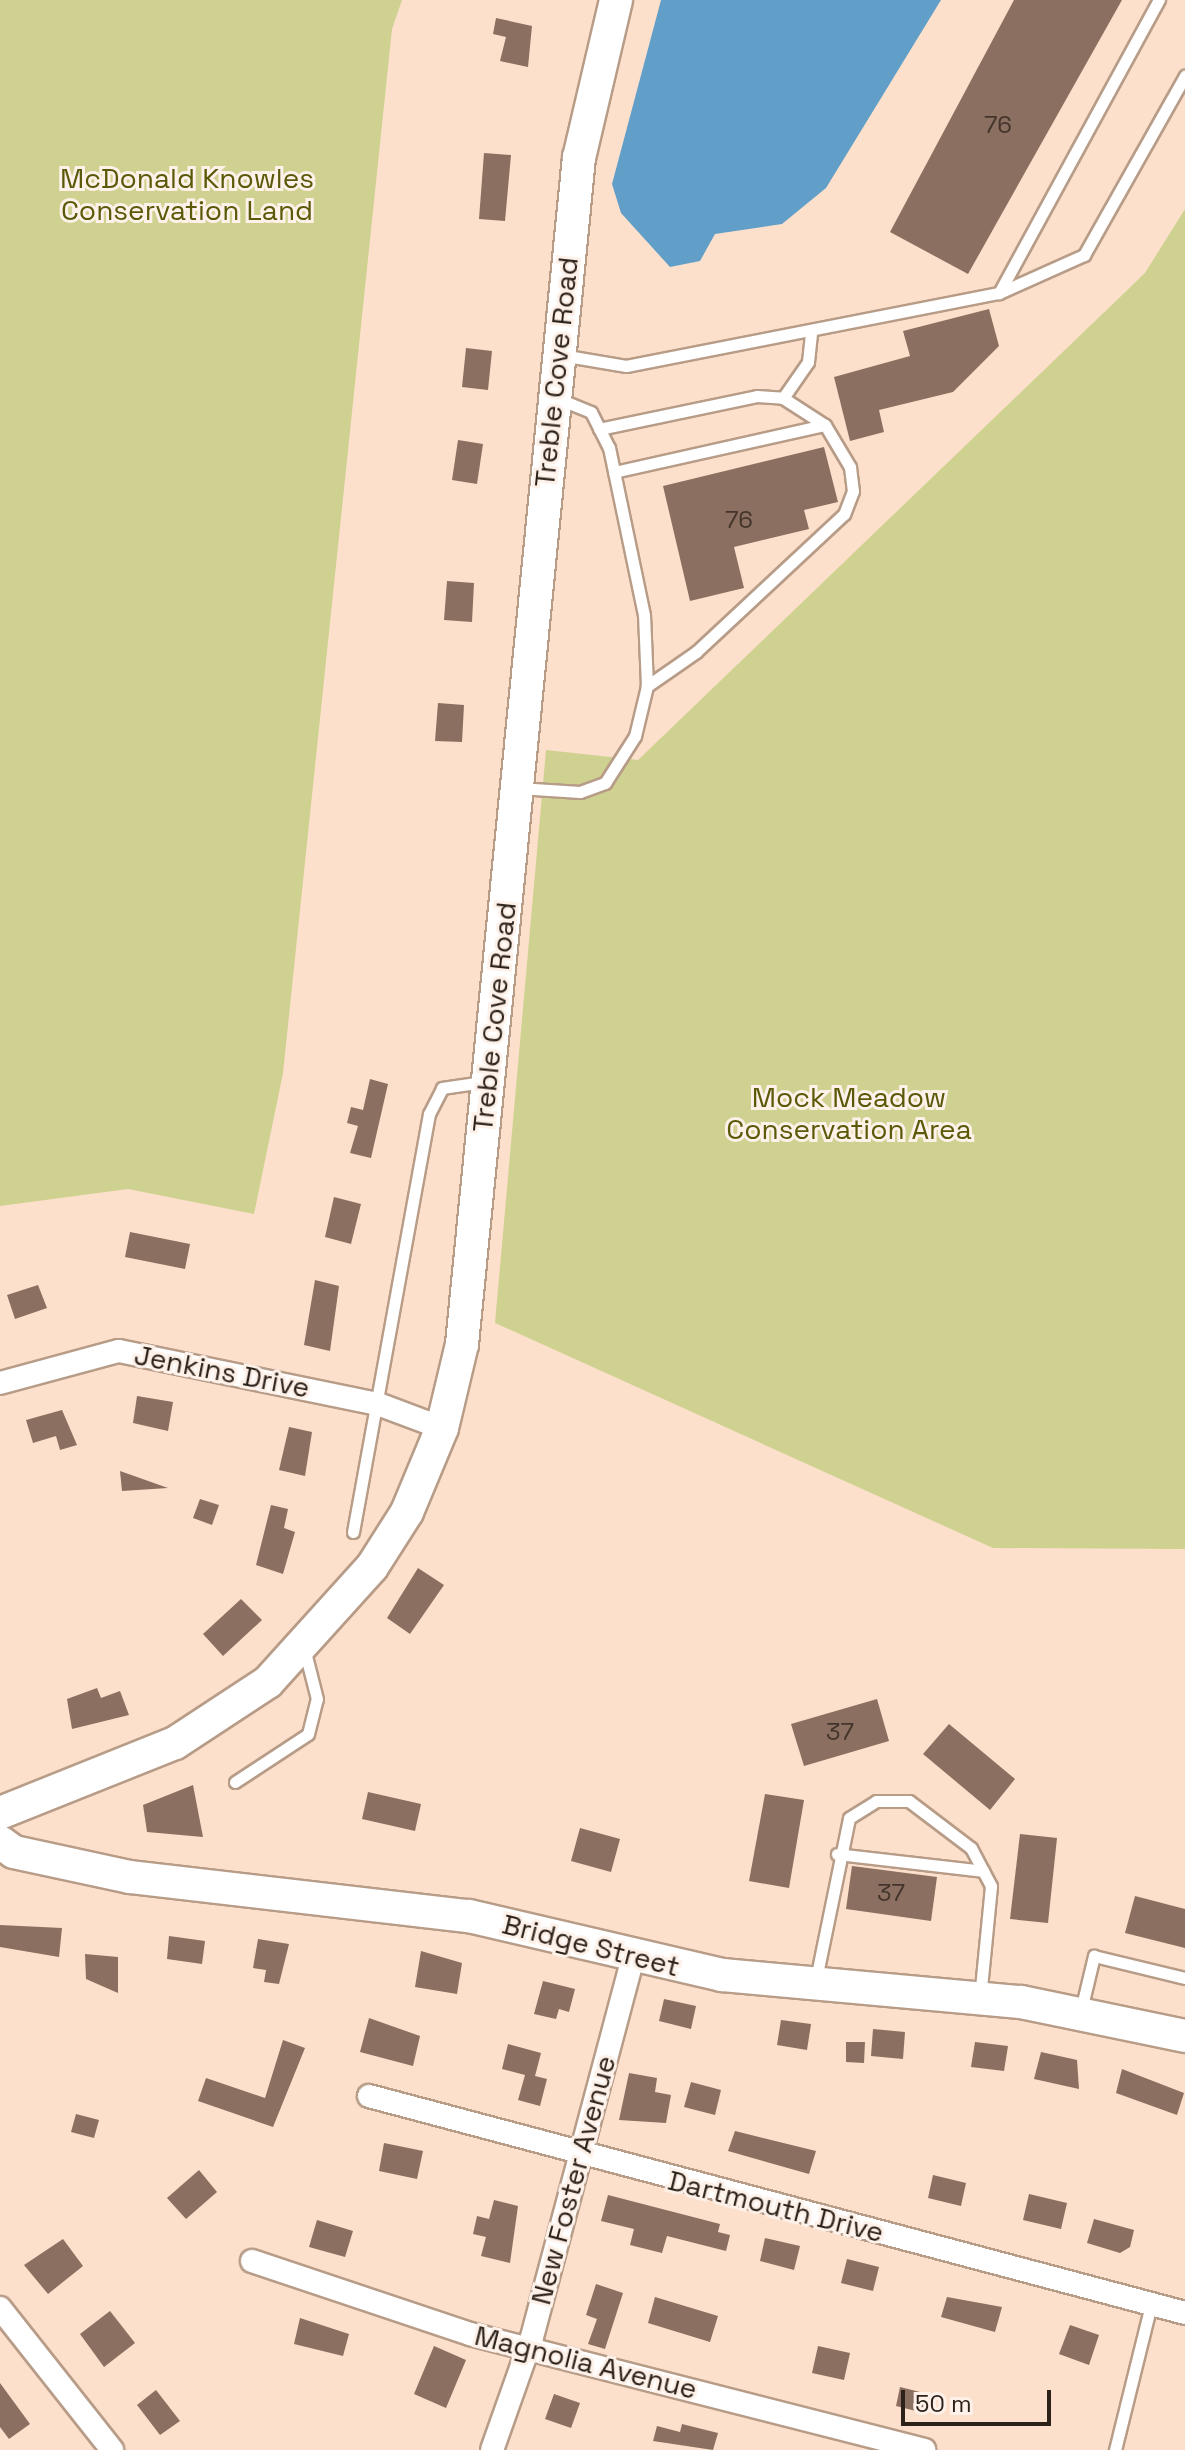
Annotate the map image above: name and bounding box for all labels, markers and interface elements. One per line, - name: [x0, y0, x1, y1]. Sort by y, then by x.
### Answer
- house number: 76: [984, 111, 1012, 139]
- park label: McDonald Knowles Conservation Land: [60, 161, 314, 227]
- street label: Treble Cove Road: [527, 255, 585, 489]
- house number: 76: [725, 506, 753, 534]
- street label: Treble Cove Road: [465, 900, 523, 1134]
- park label: Mock Meadow Conservation Area: [726, 1080, 972, 1146]
- street label: Jenkins Drive: [132, 1338, 312, 1404]
- house number: 37: [826, 1718, 854, 1746]
- house number: 37: [877, 1879, 905, 1907]
- street label: Bridge Street: [499, 1907, 683, 1983]
- street label: New Foster Avenue: [524, 2052, 622, 2308]
- street label: Dartmouth Drive: [665, 2163, 887, 2249]
- street label: Magnolia Avenue: [471, 2318, 701, 2406]
- scale bar: [905, 2374, 1055, 2424]
- text: 50 m: [915, 2388, 972, 2419]

